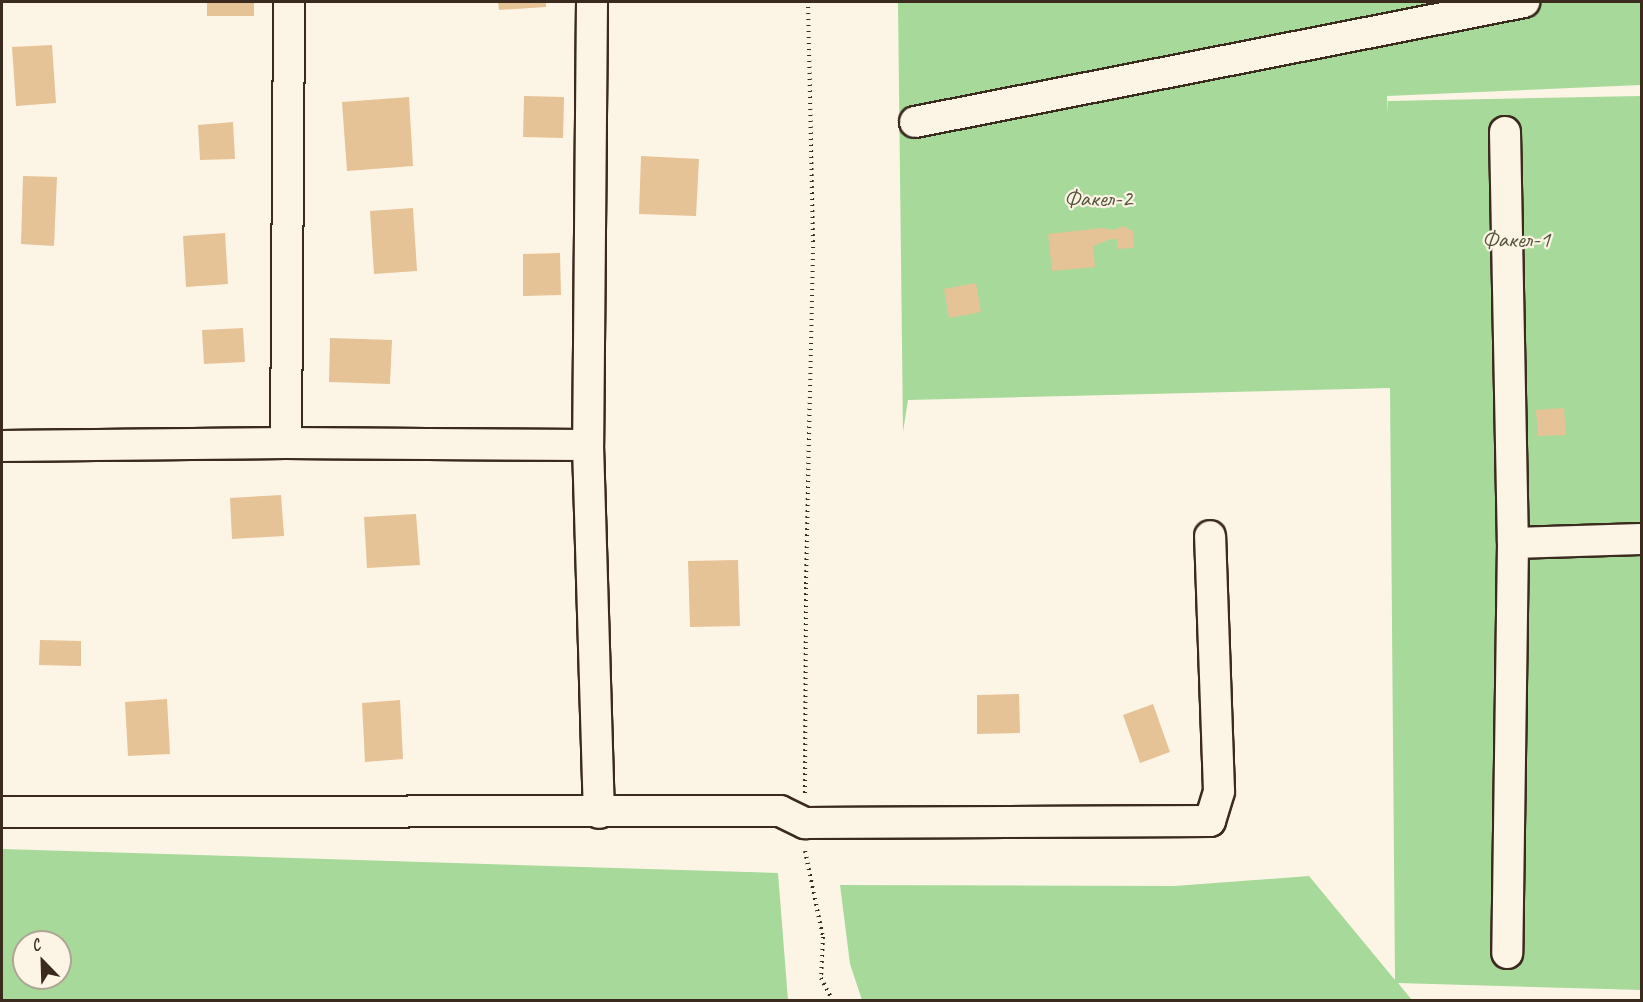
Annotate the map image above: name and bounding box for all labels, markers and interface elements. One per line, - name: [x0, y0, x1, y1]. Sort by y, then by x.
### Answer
- park label: Факел-2: [1064, 185, 1132, 213]
- park label: Факел-1: [1482, 226, 1550, 254]
- north arrow: [12, 930, 72, 990]
- text: С: [28, 935, 43, 956]

